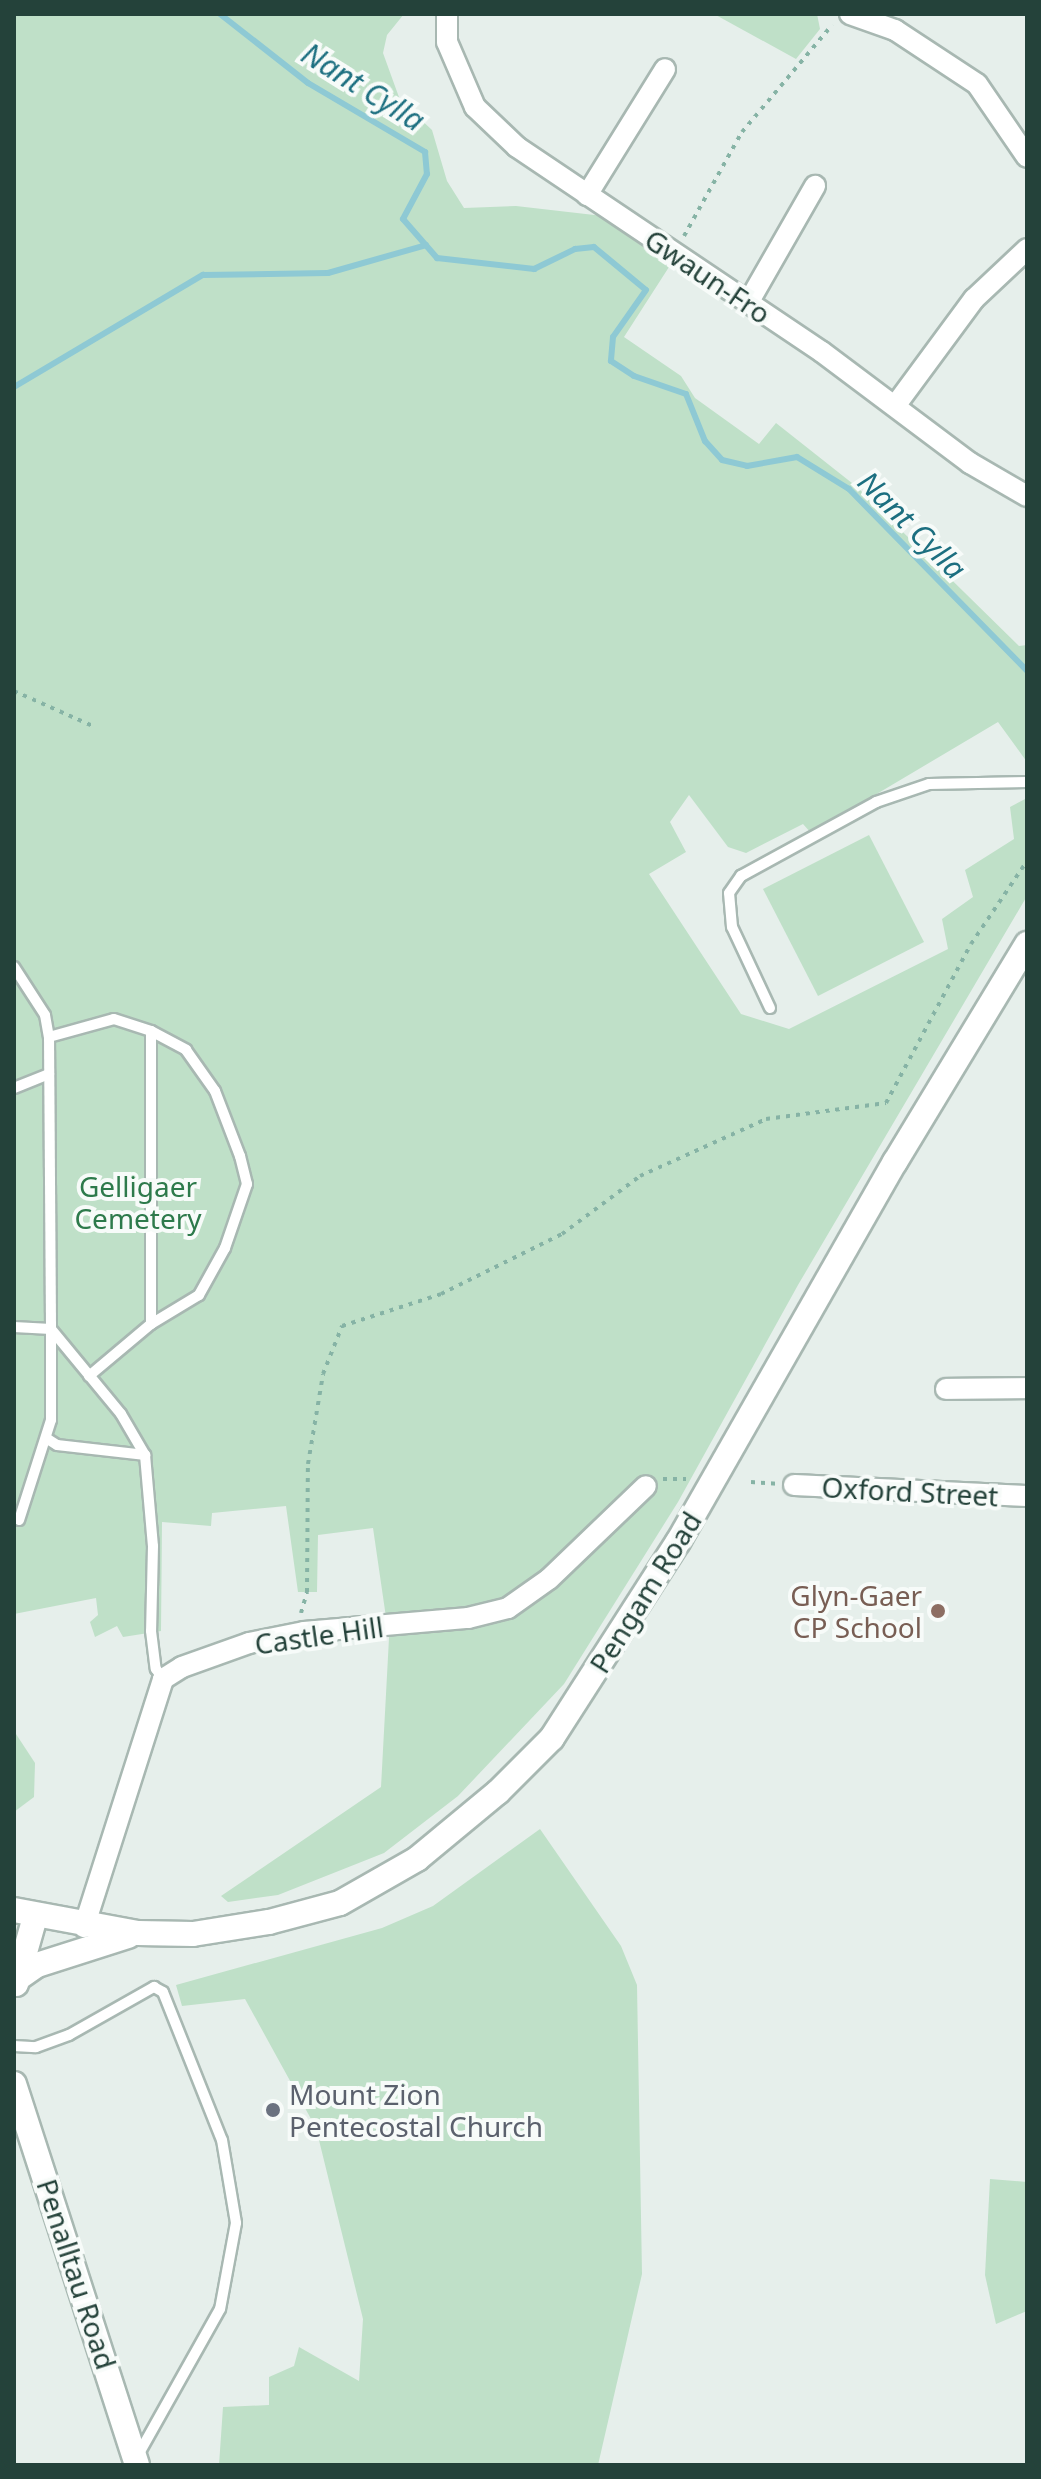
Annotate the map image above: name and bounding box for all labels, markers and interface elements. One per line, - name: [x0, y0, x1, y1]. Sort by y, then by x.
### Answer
- water label: Nant Cylla: [295, 35, 431, 139]
- street label: Gwaun-Fro: [639, 222, 777, 330]
- water label: Nant Cylla: [851, 464, 973, 586]
- park label: Gelligaer Cemetery: [74, 1169, 202, 1235]
- street label: Oxford Street: [821, 1470, 999, 1512]
- street label: Pengam Road: [582, 1505, 708, 1679]
- place label: Glyn-Gaer CP School: [790, 1578, 922, 1644]
- marker: Glyn-Gaer CP School: [929, 1602, 947, 1620]
- street label: Castle Hill: [252, 1609, 386, 1661]
- place label: Mount Zion Pentecostal Church: [289, 2077, 543, 2143]
- marker: Mount Zion Pentecostal Church: [264, 2101, 282, 2119]
- street label: Penalltau Road: [30, 2175, 124, 2373]

